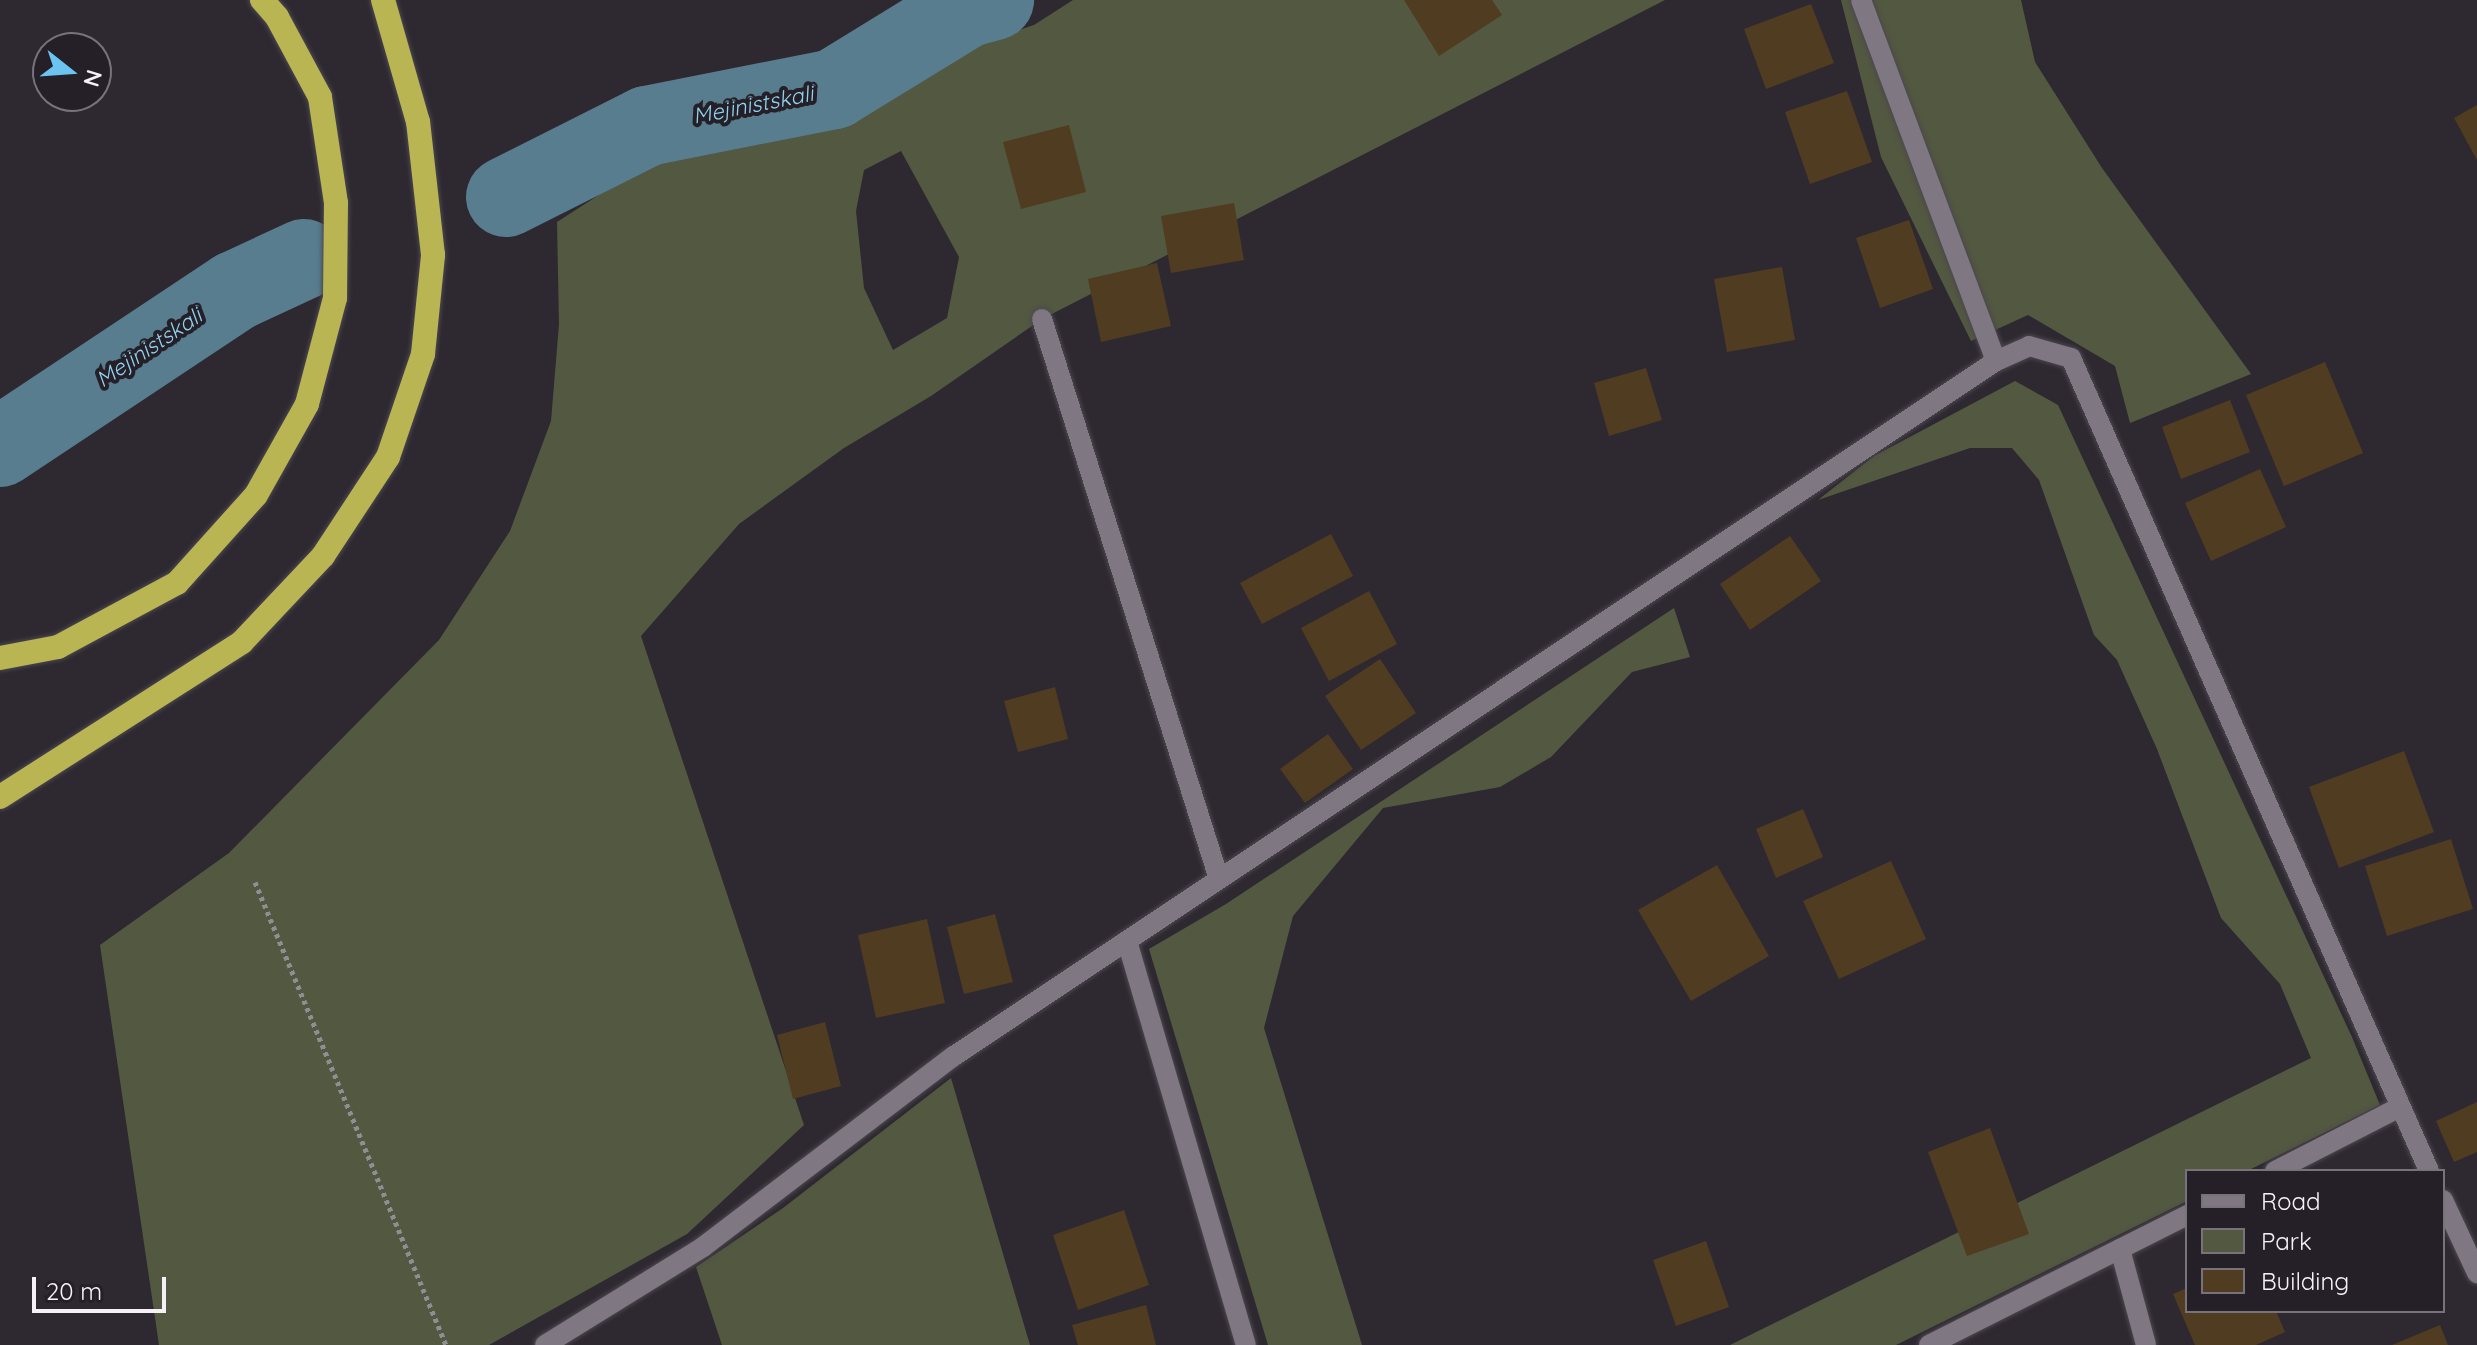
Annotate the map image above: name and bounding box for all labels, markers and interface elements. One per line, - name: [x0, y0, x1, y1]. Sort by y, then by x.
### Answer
- north arrow: [32, 32, 112, 112]
- text: N: [77, 67, 109, 90]
- water label: Mejinistskali: [691, 80, 815, 130]
- water label: Mejinistskali: [91, 303, 207, 393]
- legend: [2185, 1169, 2445, 1313]
- text: Road: [2261, 1186, 2321, 1216]
- text: Park: [2261, 1226, 2312, 1256]
- scale bar: [36, 1261, 170, 1311]
- text: Building: [2261, 1266, 2349, 1296]
- text: 20 m: [46, 1276, 102, 1306]

